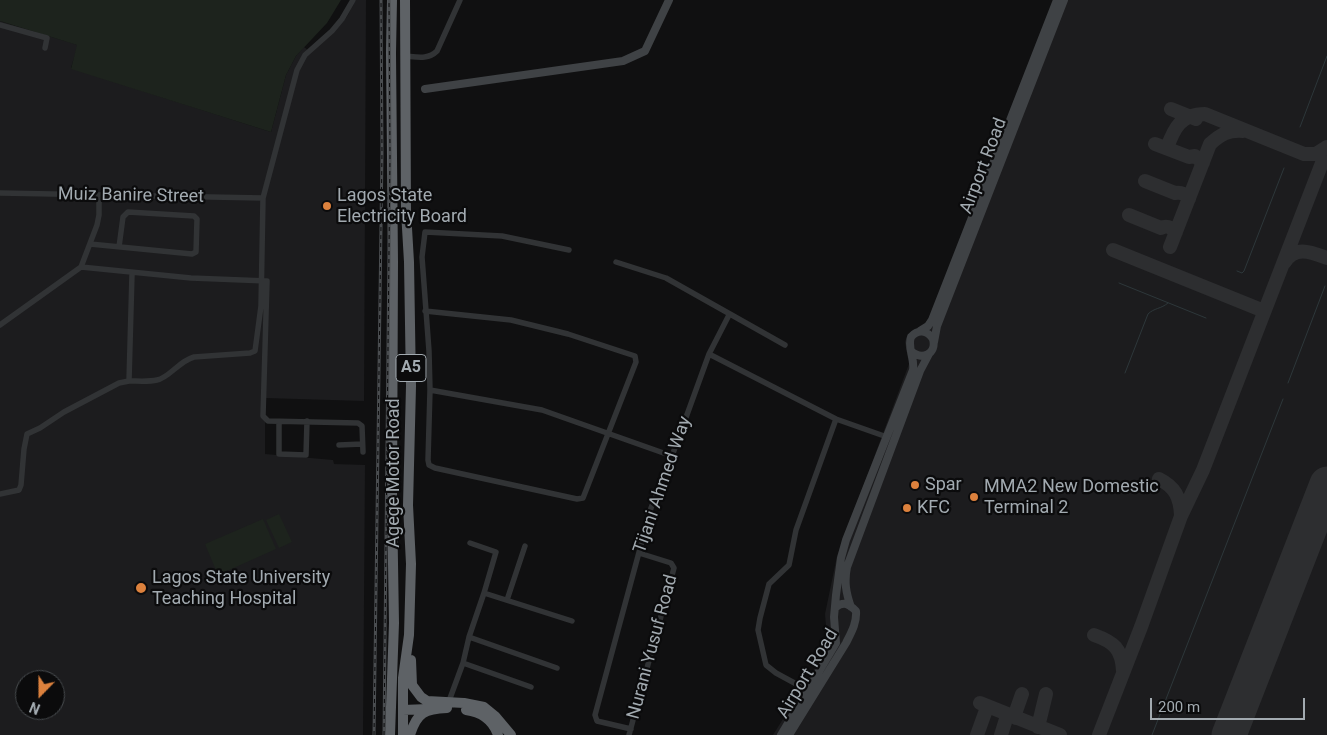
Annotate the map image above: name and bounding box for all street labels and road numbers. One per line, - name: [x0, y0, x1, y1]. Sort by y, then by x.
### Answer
- street label: Airport Road: [956, 115, 1012, 217]
- street label: Muiz Banire Street: [58, 184, 204, 208]
- road number: A5: [396, 354, 426, 382]
- street label: Agege Motor Road: [383, 398, 405, 548]
- street label: Tijani Ahmed Way: [629, 414, 697, 556]
- street label: Nurani Yusuf Road: [623, 572, 683, 722]
- street label: Airport Road: [773, 625, 843, 723]

